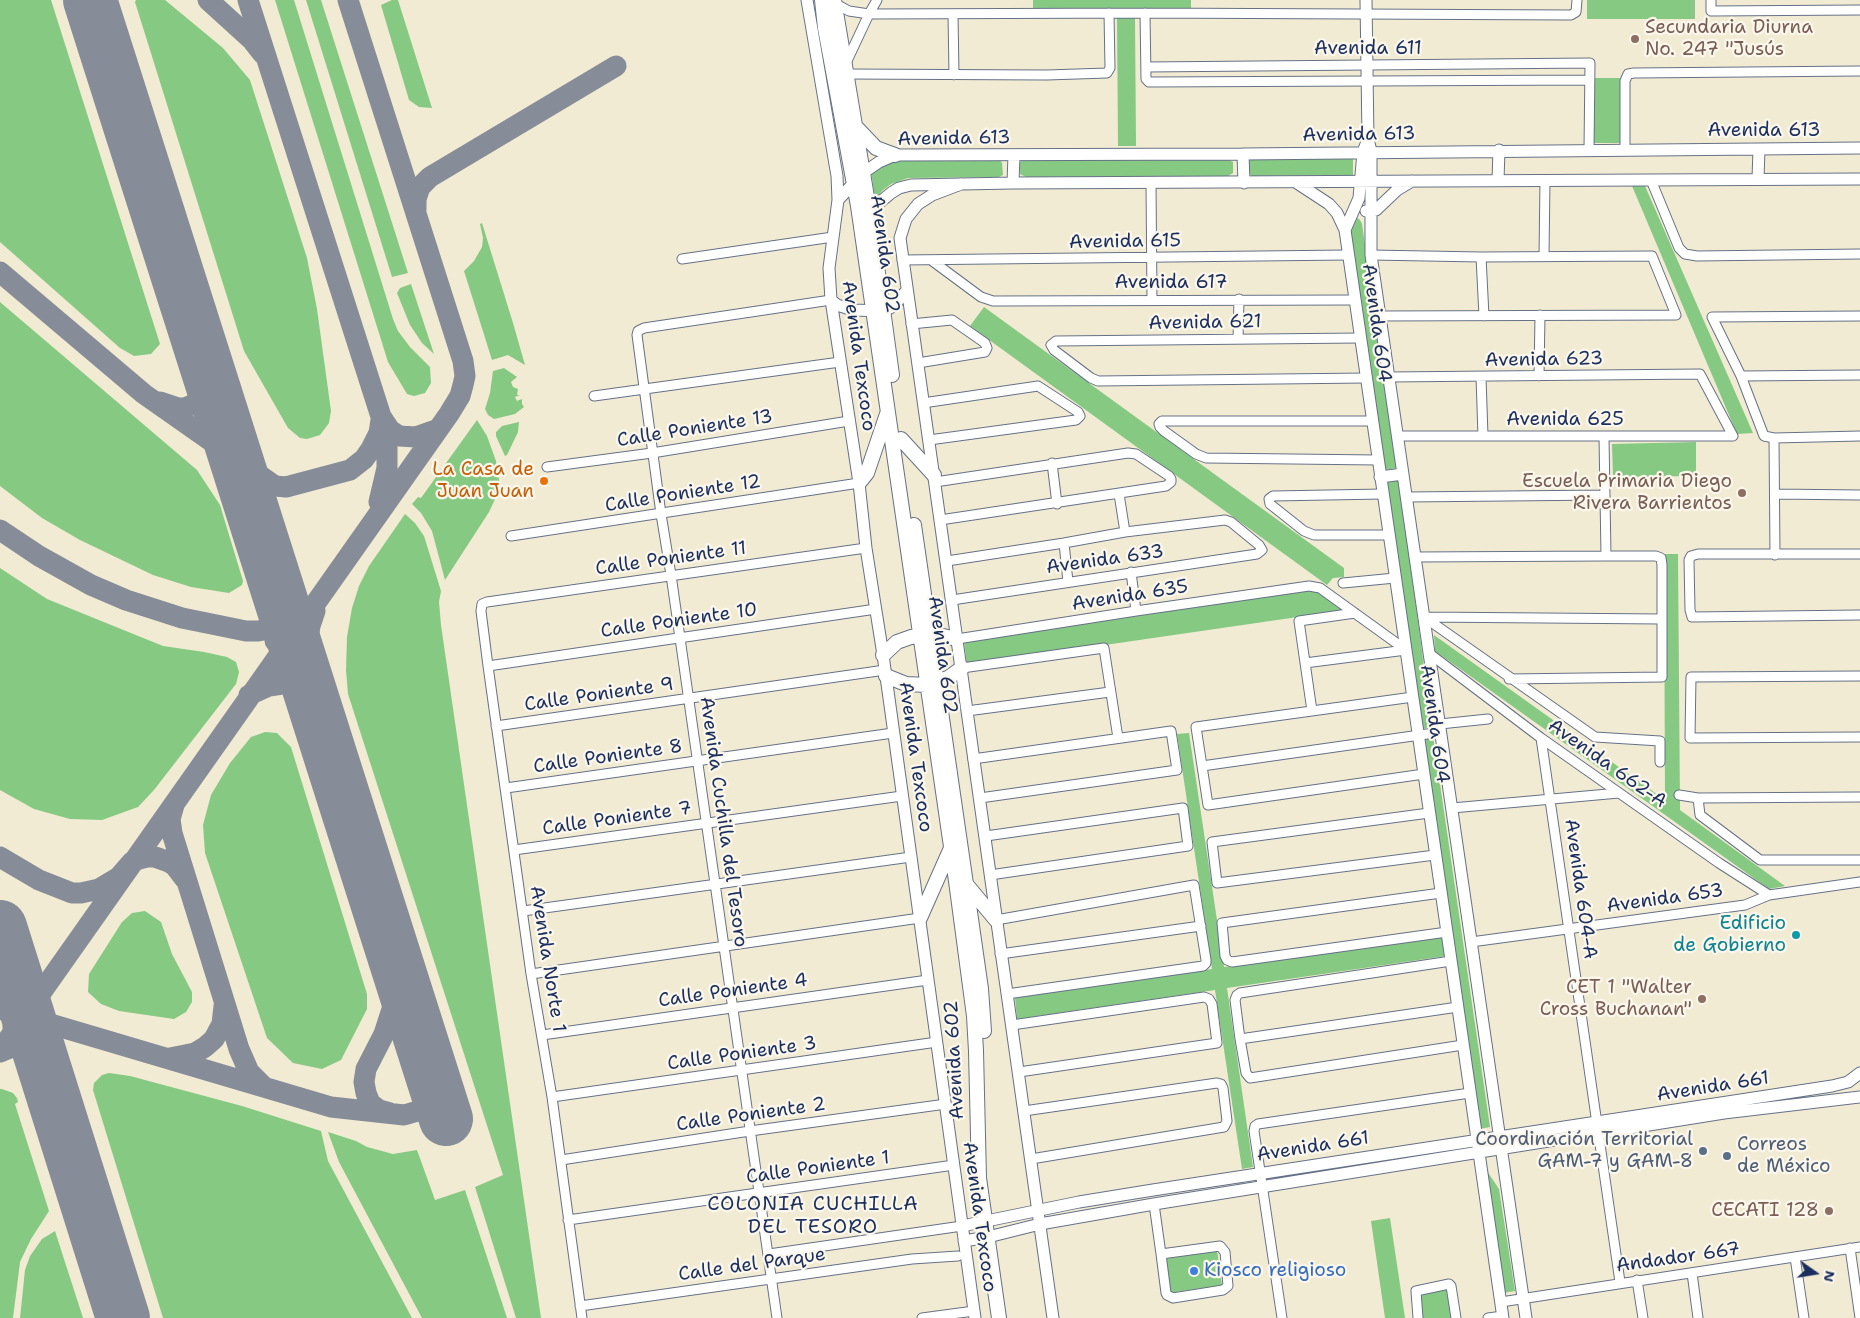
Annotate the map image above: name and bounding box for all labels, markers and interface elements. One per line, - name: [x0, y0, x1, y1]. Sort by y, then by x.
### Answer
- place label: Secundaria Diurna No. 247 "Jusús: [1645, 17, 1813, 61]
- marker: Secundaria Diurna No. 247 "Jusús: [1629, 33, 1641, 45]
- street label: Avenida 611: [1314, 38, 1422, 60]
- street label: Avenida 613: [1707, 120, 1821, 142]
- street label: Avenida 613: [1302, 123, 1416, 147]
- street label: Avenida 613: [897, 127, 1011, 151]
- street label: Avenida 602: [864, 193, 904, 315]
- street label: Avenida 615: [1069, 230, 1181, 254]
- street label: Avenida 604: [1356, 262, 1396, 384]
- street label: Avenida 617: [1115, 272, 1227, 294]
- street label: Avenida Texcoco: [836, 279, 880, 433]
- street label: Avenida 621: [1148, 311, 1262, 335]
- street label: Avenida 623: [1485, 348, 1603, 372]
- street label: Calle Poniente 13: [616, 405, 774, 453]
- street label: Avenida 625: [1506, 409, 1624, 431]
- place label: La Casa de Juan Juan: [432, 459, 534, 503]
- street label: Calle Poniente 12: [604, 470, 762, 518]
- place label: Escuela Primaria Diego Rivera Barrientos: [1522, 471, 1732, 515]
- marker: La Casa de Juan Juan: [538, 475, 550, 487]
- marker: Escuela Primaria Diego Rivera Barrientos: [1736, 487, 1748, 499]
- street label: Calle Poniente 11: [594, 537, 748, 581]
- street label: Avenida 633: [1045, 540, 1165, 580]
- street label: Avenida 635: [1070, 576, 1190, 616]
- street label: Avenida 602: [922, 594, 962, 716]
- street label: Calle Poniente 10: [599, 599, 759, 643]
- street label: Avenida 604: [1414, 663, 1454, 785]
- street label: Calle Poniente 9: [523, 673, 675, 717]
- street label: Avenida Texcoco: [893, 680, 937, 834]
- street label: Avenida Cuchilla del Tesoro: [694, 695, 752, 949]
- street label: Avenida 662-A: [1543, 715, 1671, 813]
- street label: Calle Poniente 8: [532, 735, 684, 779]
- street label: Calle Poniente 7: [541, 797, 693, 841]
- street label: Avenida 604-A: [1559, 817, 1601, 961]
- street label: Avenida 653: [1605, 880, 1725, 918]
- street label: Avenida Norte 1: [524, 884, 570, 1034]
- place label: Edificio de Gobierno: [1673, 913, 1786, 957]
- marker: Edificio de Gobierno: [1790, 929, 1802, 941]
- street label: Calle Poniente 4: [657, 969, 809, 1013]
- place label: CET 1 "Walter Cross Buchanan": [1540, 977, 1692, 1021]
- marker: CET 1 "Walter Cross Buchanan": [1696, 993, 1708, 1005]
- street label: Avenida 602: [940, 1000, 970, 1120]
- street label: Calle Poniente 3: [666, 1032, 818, 1076]
- street label: Avenida 661: [1655, 1067, 1771, 1107]
- street label: Calle Poniente 2: [675, 1093, 827, 1137]
- street label: Avenida 661: [1255, 1127, 1371, 1167]
- place label: Coordinación Territorial GAM-7 y GAM-8: [1475, 1129, 1693, 1173]
- place label: Correos de México: [1737, 1134, 1831, 1178]
- street label: Avenida Texcoco: [957, 1140, 1001, 1294]
- marker: Coordinación Territorial GAM-7 y GAM-8: [1697, 1145, 1709, 1157]
- street label: Calle Poniente 1: [745, 1147, 891, 1189]
- marker: Correos de México: [1721, 1150, 1733, 1162]
- district label: COLONIA CUCHILLA DEL TESORO: [705, 1193, 921, 1240]
- place label: CECATI 128: [1711, 1200, 1819, 1222]
- marker: CECATI 128: [1823, 1205, 1835, 1217]
- street label: Andador 667: [1615, 1238, 1741, 1278]
- street label: Calle del Parque: [677, 1243, 827, 1287]
- north arrow: [1790, 1248, 1840, 1298]
- place label: Kiosco religioso: [1204, 1260, 1346, 1282]
- marker: Kiosco religioso: [1188, 1265, 1200, 1277]
- text: N: [1820, 1269, 1840, 1284]

